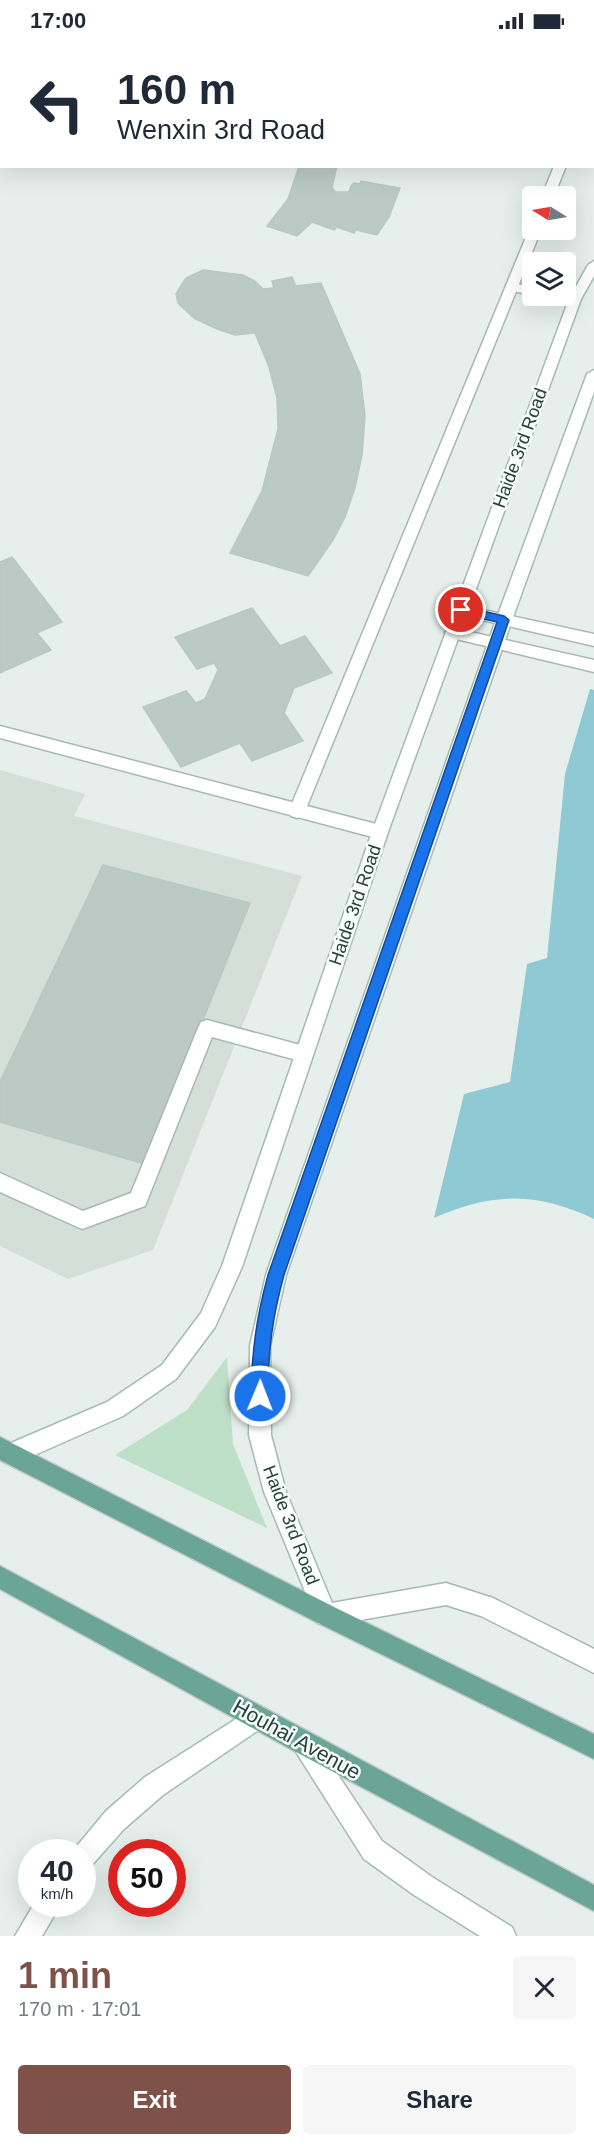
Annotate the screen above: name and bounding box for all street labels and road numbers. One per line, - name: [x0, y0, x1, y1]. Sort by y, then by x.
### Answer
- street label: Haide 3rd Road: [489, 385, 551, 511]
- street label: Haide 3rd Road: [325, 842, 385, 968]
- street label: Haide 3rd Road: [259, 1463, 323, 1587]
- street label: Houhai Avenue: [229, 1695, 365, 1783]

